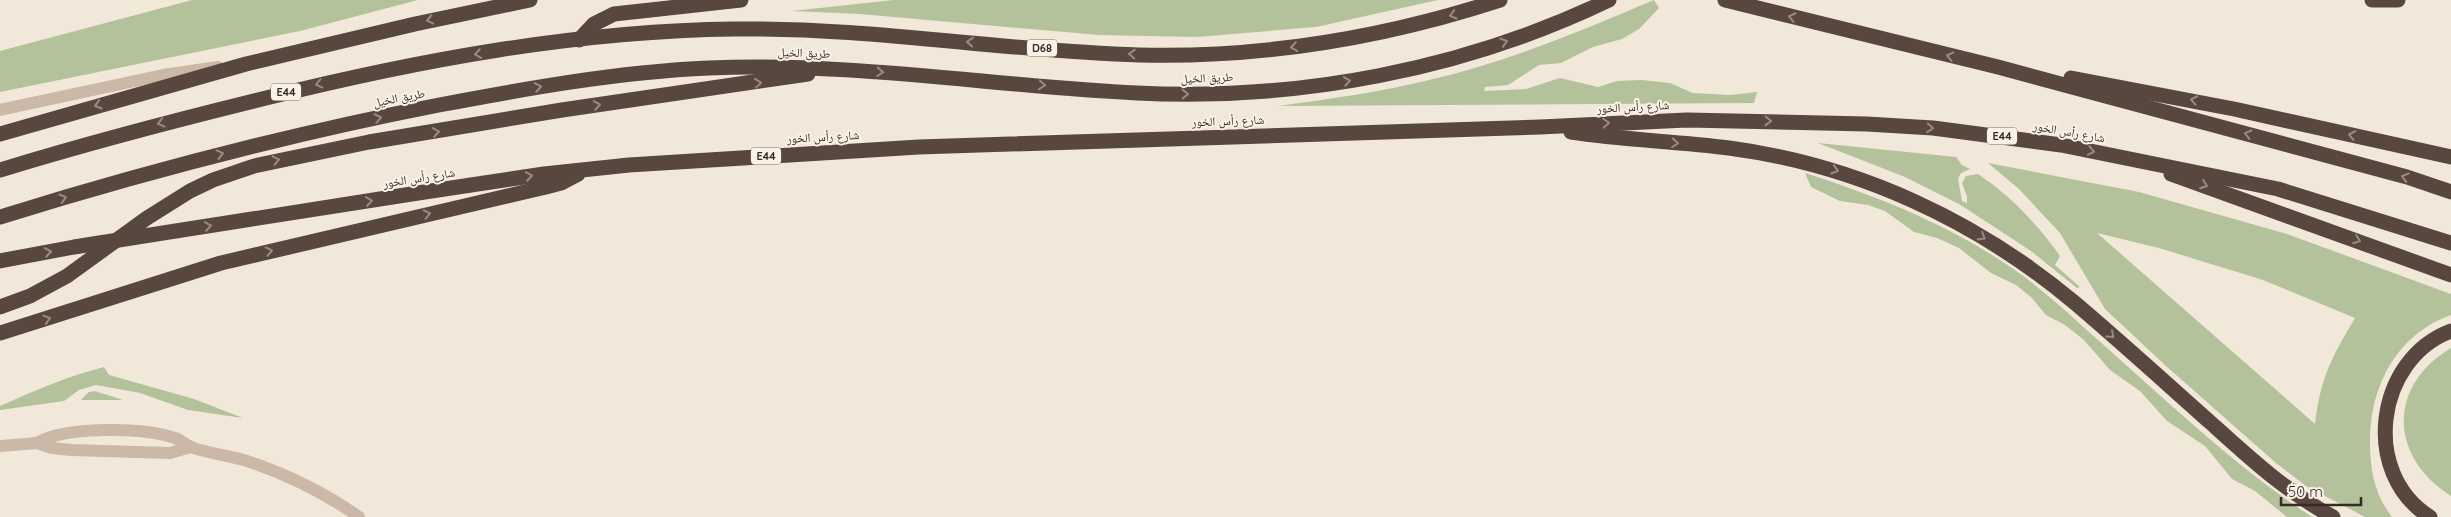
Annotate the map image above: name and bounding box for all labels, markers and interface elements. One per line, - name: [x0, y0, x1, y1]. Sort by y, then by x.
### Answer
- one-way arrow: [1450, 9, 1458, 19]
- one-way arrow: [1788, 12, 1797, 23]
- one-way arrow: [426, 14, 435, 25]
- one-way arrow: [966, 36, 974, 47]
- one-way arrow: [1500, 38, 1508, 48]
- road number: D68: [1027, 40, 1057, 56]
- one-way arrow: [1290, 42, 1299, 52]
- street label: طريق الخيل: [777, 44, 831, 61]
- one-way arrow: [474, 48, 483, 58]
- one-way arrow: [1128, 49, 1136, 60]
- one-way arrow: [1946, 51, 1955, 62]
- one-way arrow: [877, 66, 885, 77]
- street label: طريق الخيل: [1180, 69, 1234, 86]
- one-way arrow: [1342, 76, 1351, 86]
- one-way arrow: [314, 78, 323, 89]
- one-way arrow: [754, 78, 762, 89]
- one-way arrow: [1039, 80, 1047, 91]
- one-way arrow: [534, 83, 542, 93]
- road number: E44: [271, 84, 301, 100]
- street label: طريق الخيل: [372, 85, 426, 110]
- one-way arrow: [1182, 89, 1189, 99]
- one-way arrow: [2189, 96, 2198, 106]
- street label: شارع رأس الخور: [1595, 97, 1670, 117]
- one-way arrow: [94, 100, 102, 110]
- one-way arrow: [592, 100, 601, 110]
- street label: شارع رأس الخور: [1190, 112, 1265, 130]
- one-way arrow: [374, 113, 383, 124]
- one-way arrow: [1764, 116, 1772, 126]
- one-way arrow: [157, 118, 165, 128]
- one-way arrow: [1602, 118, 1610, 129]
- street label: شارع رأس الخور: [2031, 118, 2106, 146]
- one-way arrow: [1927, 123, 1935, 134]
- one-way arrow: [432, 127, 441, 137]
- street label: شارع رأس الخور: [785, 127, 860, 147]
- road number: E44: [1987, 128, 2017, 144]
- one-way arrow: [2243, 129, 2252, 140]
- one-way arrow: [2348, 130, 2357, 141]
- one-way arrow: [1671, 137, 1679, 148]
- one-way arrow: [2087, 145, 2096, 155]
- road number: E44: [751, 148, 781, 164]
- one-way arrow: [216, 150, 224, 160]
- one-way arrow: [272, 155, 281, 166]
- street label: شارع رأس الخور: [381, 164, 456, 192]
- one-way arrow: [1830, 164, 1839, 175]
- one-way arrow: [525, 172, 534, 182]
- one-way arrow: [2401, 172, 2409, 182]
- one-way arrow: [2199, 179, 2208, 189]
- one-way arrow: [59, 193, 67, 203]
- one-way arrow: [365, 196, 373, 207]
- one-way arrow: [422, 209, 431, 220]
- one-way arrow: [204, 222, 213, 232]
- one-way arrow: [1977, 230, 1986, 240]
- one-way arrow: [2352, 234, 2361, 244]
- one-way arrow: [264, 246, 273, 257]
- one-way arrow: [44, 247, 52, 257]
- one-way arrow: [42, 315, 50, 325]
- one-way arrow: [2106, 329, 2115, 338]
- scale bar: [2281, 474, 2361, 506]
- text: 50 m: [2288, 482, 2323, 501]

